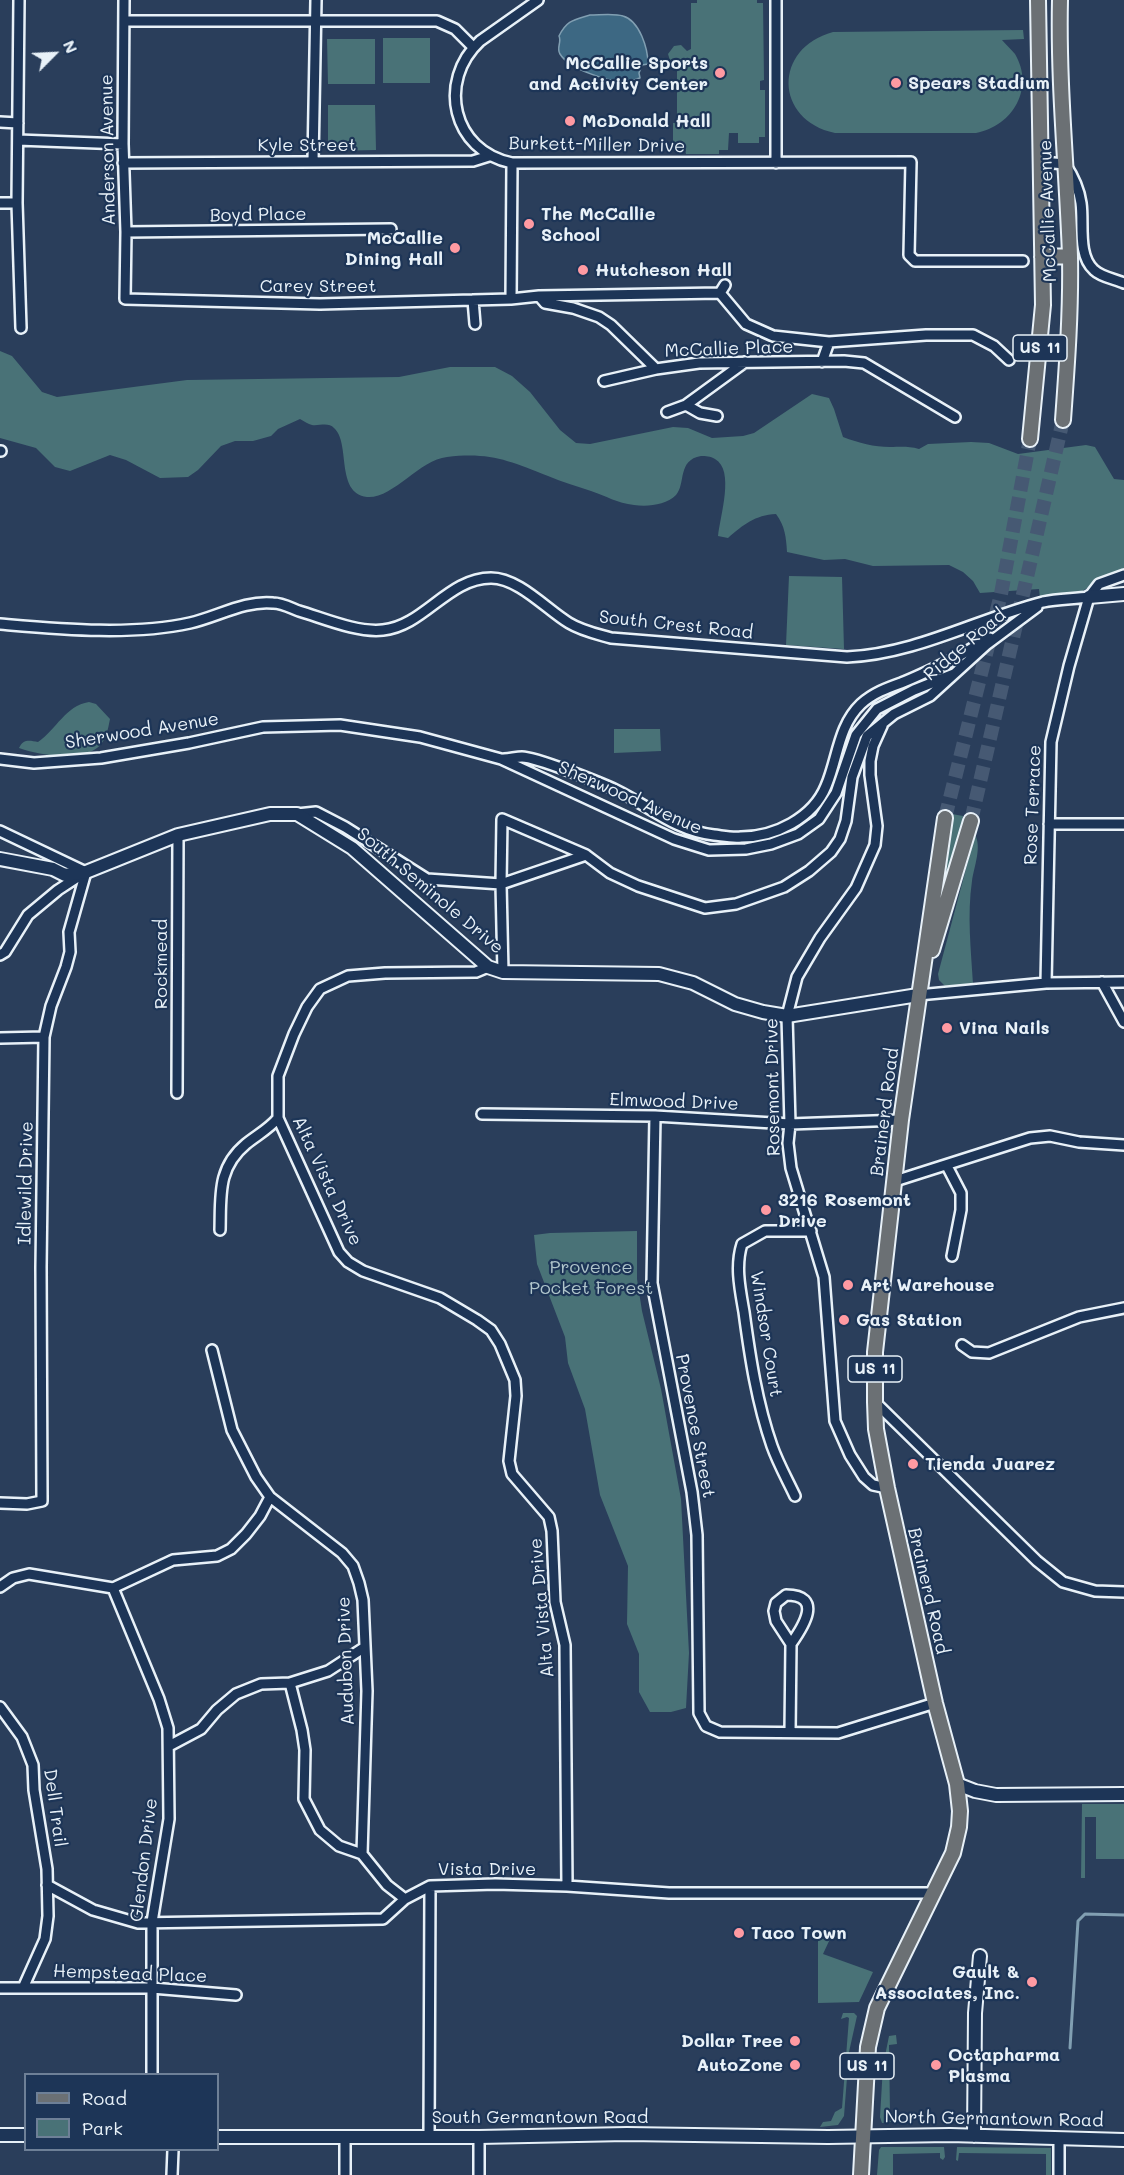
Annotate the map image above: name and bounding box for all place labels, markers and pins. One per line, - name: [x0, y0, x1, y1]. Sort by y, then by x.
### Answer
- place label: McCallie Sports and Activity Center: [529, 52, 708, 94]
- marker: McCallie Sports and Activity Center: [713, 66, 727, 80]
- place label: Spears Stadium: [908, 72, 1050, 94]
- marker: Spears Stadium: [889, 76, 903, 90]
- place label: McDonald Hall: [582, 110, 711, 132]
- marker: McDonald Hall: [563, 114, 577, 128]
- place label: The McCallie School: [541, 203, 656, 246]
- marker: The McCallie School: [522, 217, 536, 231]
- place label: McCallie Dining Hall: [345, 227, 443, 270]
- marker: McCallie Dining Hall: [448, 241, 462, 255]
- place label: Hutcheson Hall: [595, 259, 732, 281]
- marker: Hutcheson Hall: [576, 263, 590, 277]
- place label: Vina Nails: [959, 1017, 1050, 1039]
- marker: Vina Nails: [940, 1021, 954, 1035]
- place label: 3216 Rosemont Drive: [778, 1189, 911, 1232]
- marker: 3216 Rosemont Drive: [759, 1203, 773, 1217]
- place label: Art Warehouse: [860, 1274, 994, 1296]
- marker: Art Warehouse: [841, 1278, 855, 1292]
- place label: Gas Station: [856, 1309, 962, 1331]
- marker: Gas Station: [837, 1313, 851, 1327]
- place label: Tienda Juarez: [925, 1453, 1055, 1475]
- marker: Tienda Juarez: [906, 1457, 920, 1471]
- place label: Taco Town: [751, 1922, 847, 1944]
- marker: Taco Town: [732, 1926, 746, 1940]
- place label: Gault & Associates, Inc.: [875, 1961, 1020, 2004]
- marker: Gault & Associates, Inc.: [1025, 1975, 1039, 1989]
- place label: Dollar Tree: [681, 2030, 783, 2052]
- marker: Dollar Tree: [788, 2034, 802, 2048]
- place label: Octapharma Plasma: [948, 2044, 1060, 2086]
- place label: AutoZone: [696, 2054, 783, 2076]
- marker: AutoZone: [788, 2058, 802, 2072]
- marker: Octapharma Plasma: [929, 2058, 943, 2072]

